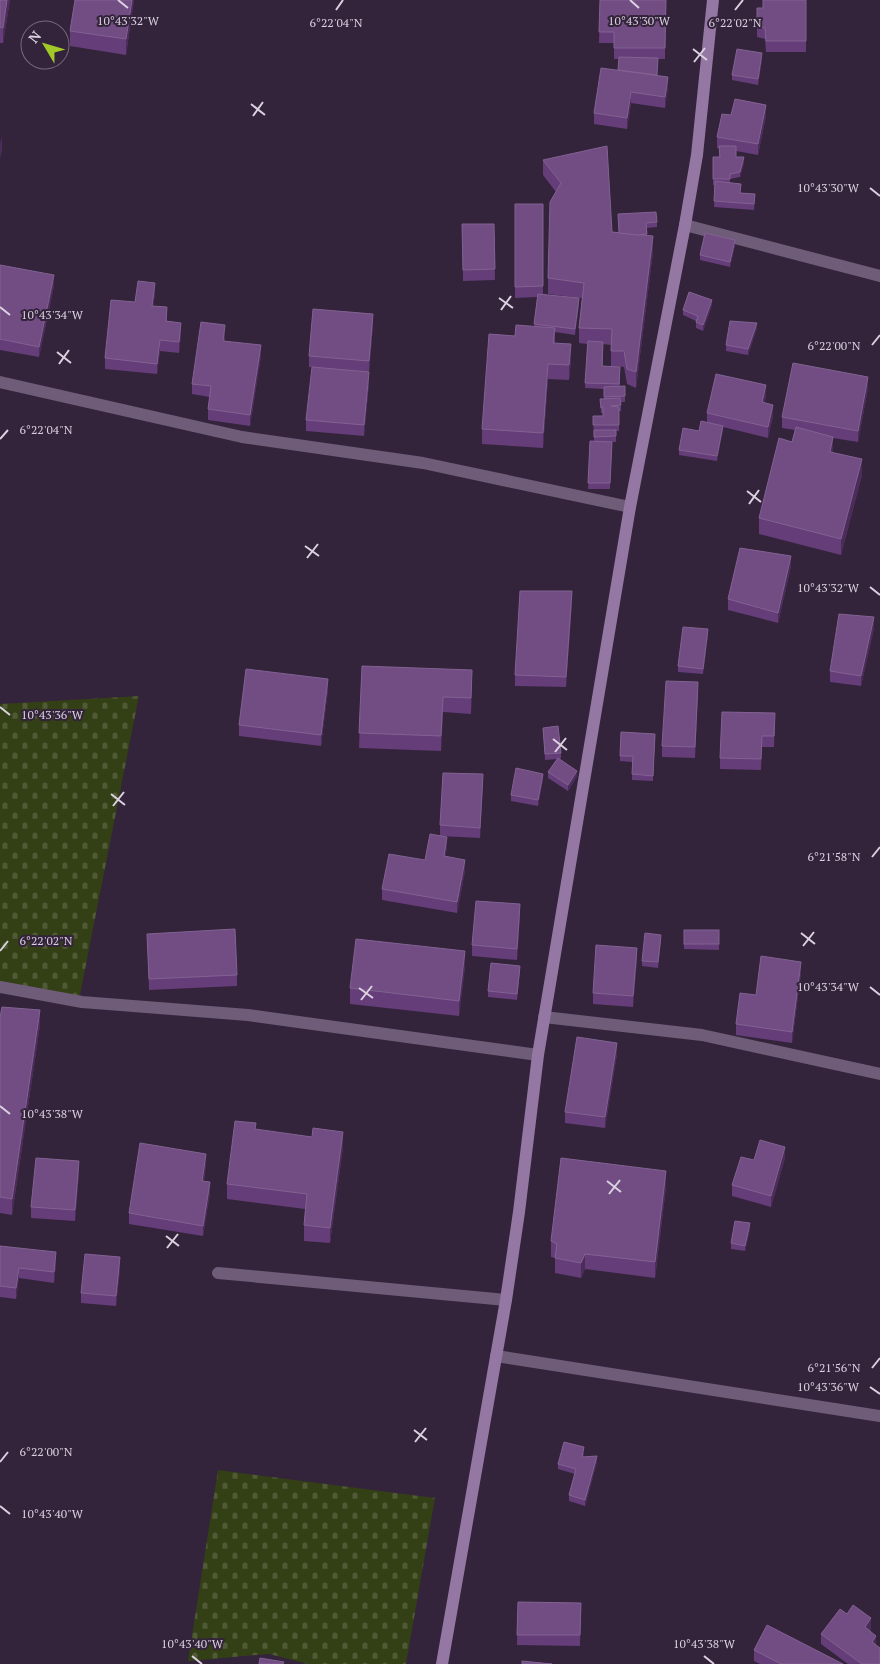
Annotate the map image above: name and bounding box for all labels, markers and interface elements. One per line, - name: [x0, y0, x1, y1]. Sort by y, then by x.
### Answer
- text: 10°43'32"W: [97, 13, 160, 28]
- text: 10°43'30"W: [608, 13, 671, 28]
- text: 6°22'04"N: [309, 15, 363, 30]
- text: 6°22'02"N: [708, 15, 762, 30]
- north arrow: [20, 20, 70, 70]
- text: N: [24, 26, 45, 47]
- text: 10°43'30"W: [797, 180, 860, 195]
- text: 10°43'34"W: [21, 307, 84, 322]
- text: 6°22'00"N: [807, 338, 861, 353]
- text: 6°22'04"N: [19, 422, 73, 437]
- text: 10°43'32"W: [797, 580, 860, 595]
- text: 10°43'36"W: [21, 707, 84, 722]
- text: 6°21'58"N: [807, 849, 861, 864]
- text: 6°22'02"N: [19, 933, 73, 948]
- text: 10°43'34"W: [797, 979, 860, 994]
- text: 10°43'38"W: [21, 1106, 84, 1121]
- text: 6°21'56"N: [807, 1360, 861, 1375]
- text: 10°43'36"W: [797, 1379, 860, 1394]
- text: 6°22'00"N: [19, 1444, 73, 1459]
- text: 10°43'40"W: [21, 1506, 84, 1521]
- text: 10°43'40"W: [161, 1636, 224, 1651]
- text: 10°43'38"W: [673, 1636, 736, 1651]

